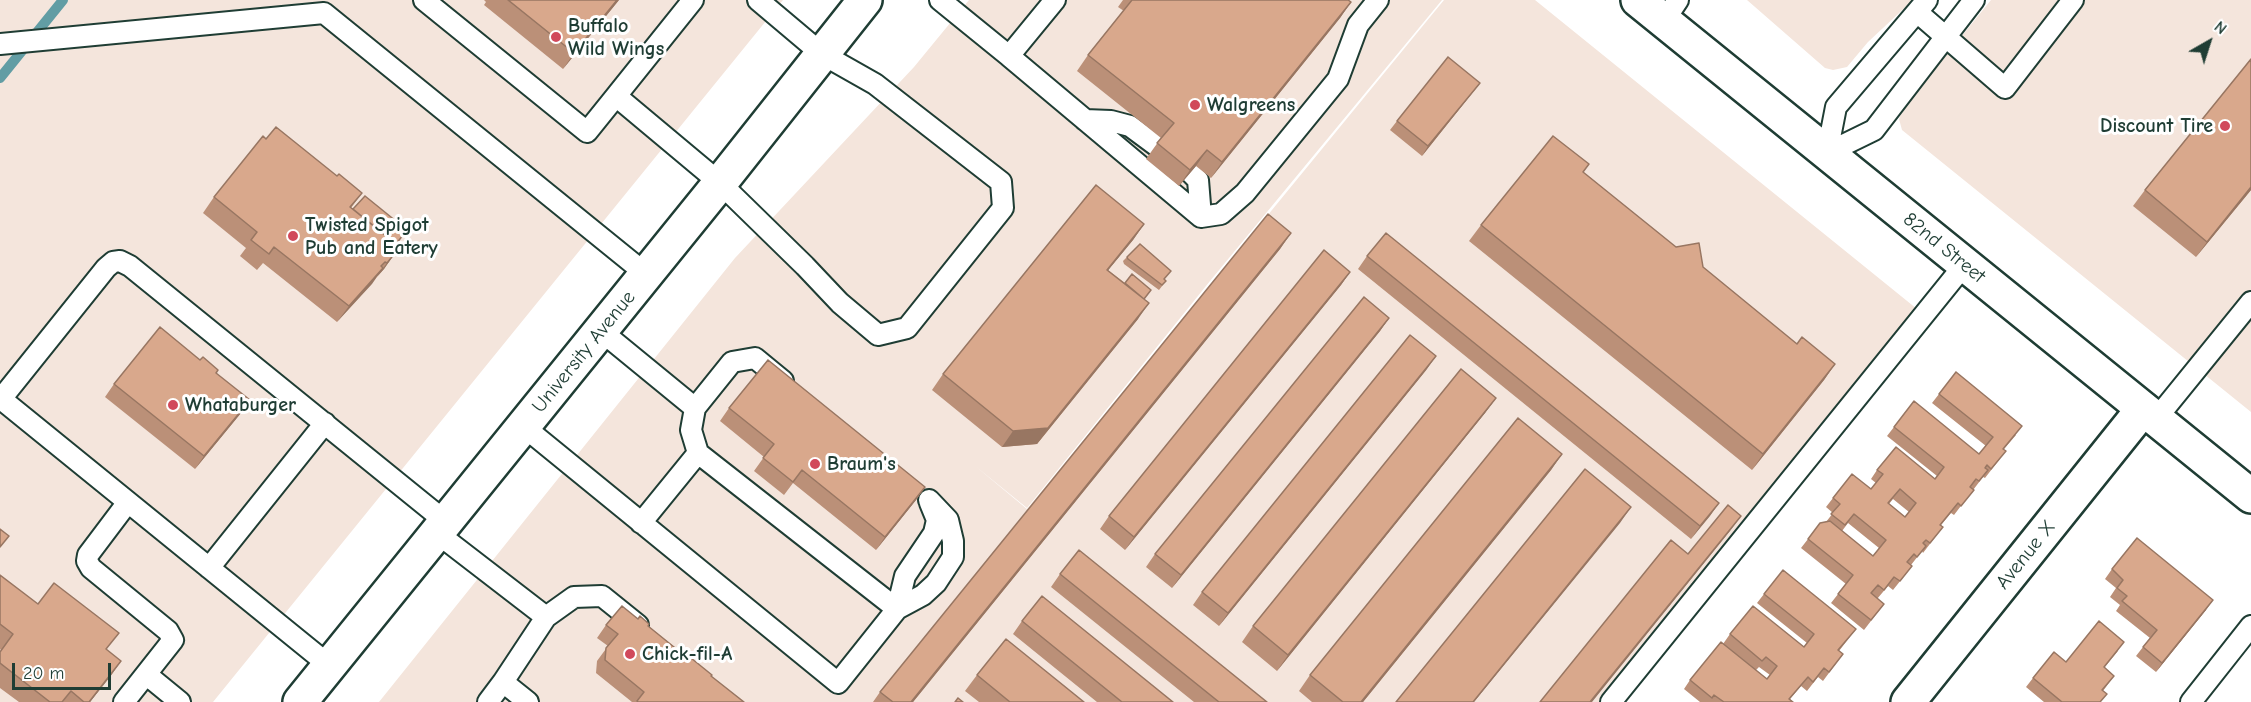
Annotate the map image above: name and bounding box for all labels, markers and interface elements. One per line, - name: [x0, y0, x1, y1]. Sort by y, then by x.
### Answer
- north arrow: [2179, 12, 2239, 72]
- place label: Buffalo Wild Wings: [568, 14, 664, 61]
- text: N: [2211, 18, 2230, 38]
- marker: Buffalo Wild Wings: [549, 30, 563, 44]
- place label: Walgreens: [1207, 93, 1295, 117]
- marker: Walgreens: [1188, 98, 1202, 112]
- place label: Discount Tire: [2100, 114, 2213, 138]
- marker: Discount Tire: [2218, 119, 2232, 133]
- street label: 82nd Street: [1898, 207, 1990, 289]
- place label: Twisted Spigot Pub and Eatery: [305, 213, 438, 260]
- marker: Twisted Spigot Pub and Eatery: [286, 229, 300, 243]
- street label: University Avenue: [527, 286, 641, 418]
- place label: Whataburger: [185, 393, 296, 417]
- marker: Whataburger: [166, 398, 180, 412]
- place label: Braum's: [827, 452, 896, 476]
- marker: Braum's: [808, 457, 822, 471]
- street label: Avenue X: [1991, 516, 2061, 594]
- place label: Chick-fil-A: [642, 642, 732, 666]
- marker: Chick-fil-A: [623, 647, 637, 661]
- scale bar: [15, 651, 114, 689]
- text: 20 m: [23, 663, 64, 684]

